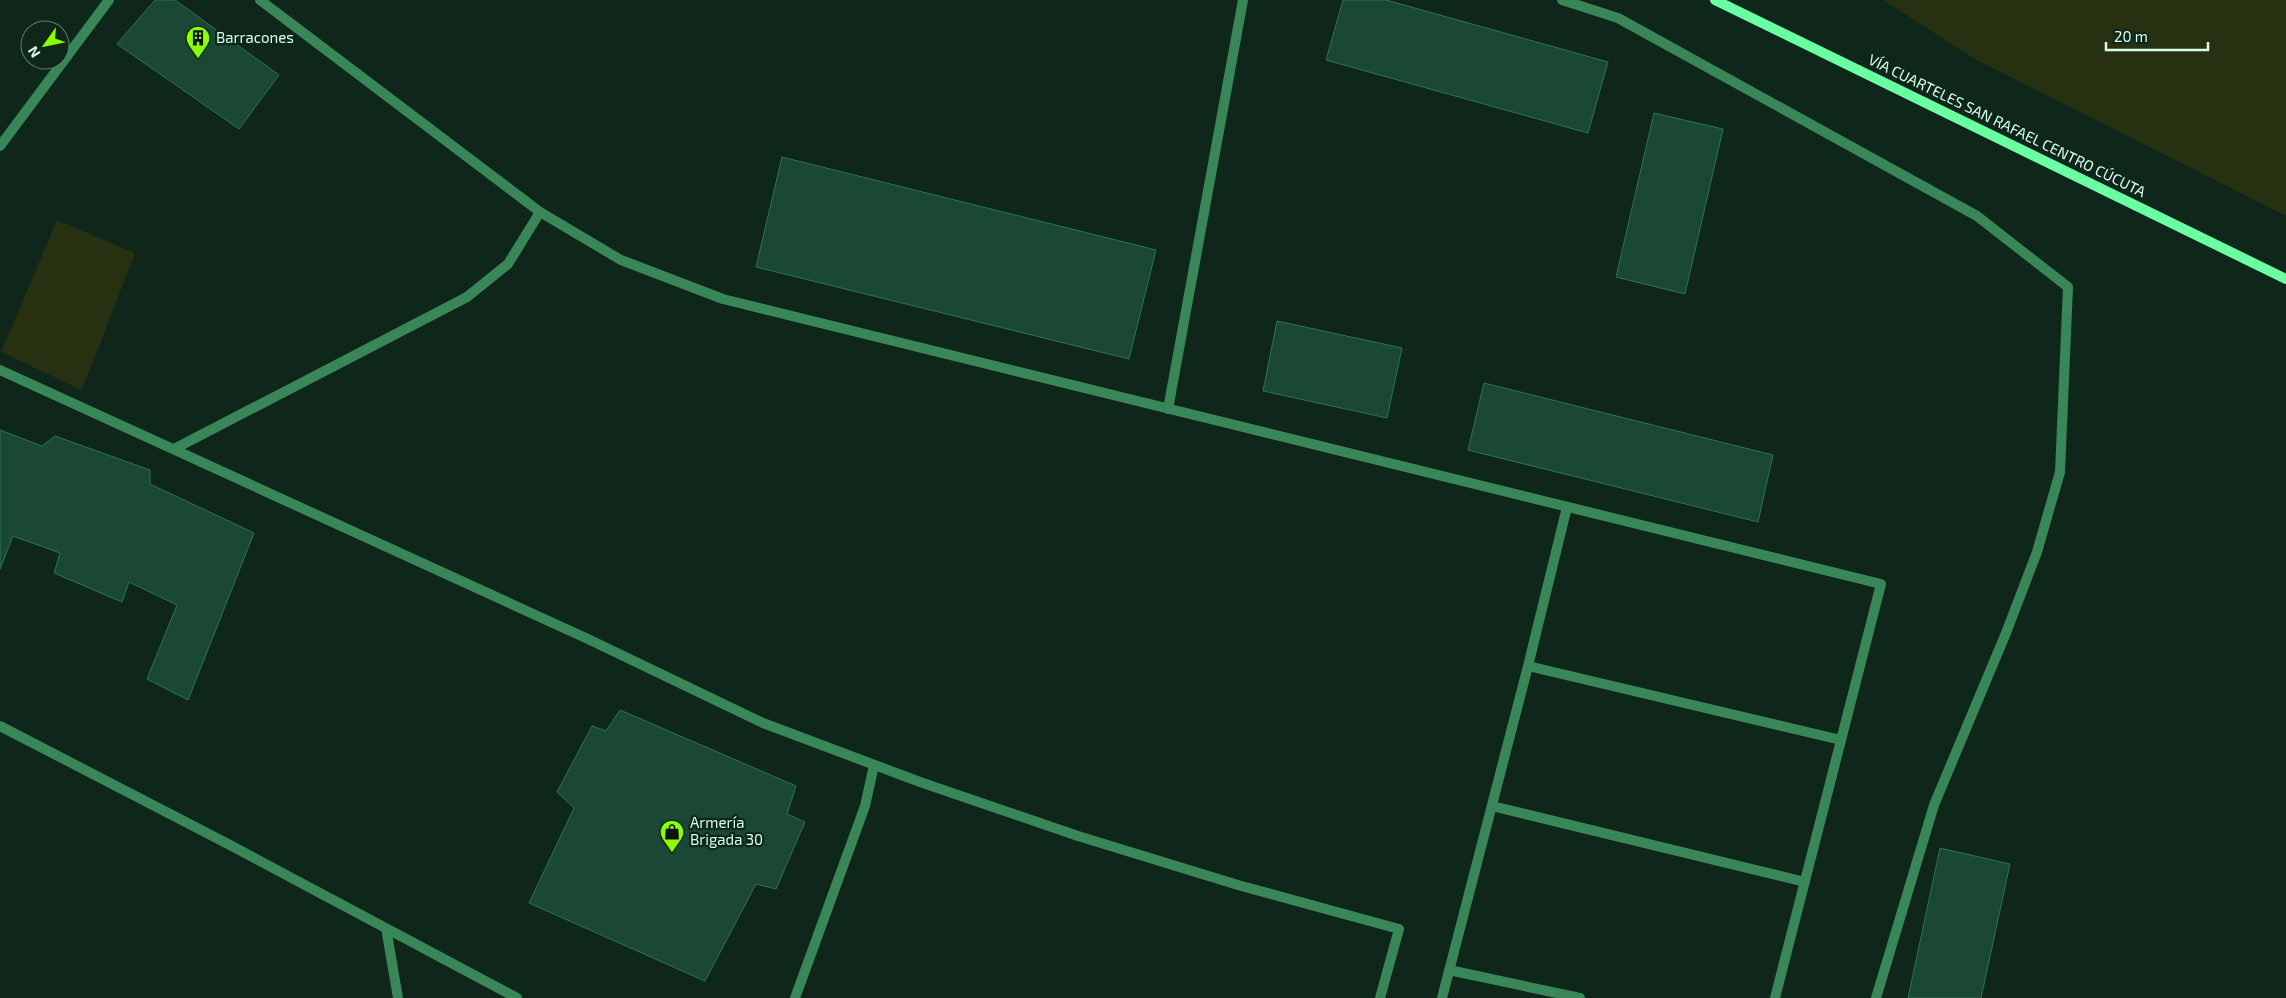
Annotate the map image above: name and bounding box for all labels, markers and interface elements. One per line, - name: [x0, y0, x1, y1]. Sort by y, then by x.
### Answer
- north arrow: [20, 20, 70, 70]
- scale bar: [2106, 20, 2208, 52]
- building icon: Barracones: [185, 25, 211, 59]
- text: 20 m: [2114, 27, 2148, 45]
- place label: Barracones: [216, 28, 294, 46]
- text: N: [24, 43, 44, 61]
- street label: VÍA CUARTELES SAN RAFAEL CENTRO CÚCUTA: [1866, 50, 2150, 201]
- place label: Armería Brigada 30: [690, 813, 763, 848]
- shop icon: Armería Brigada 30: [659, 819, 685, 853]

